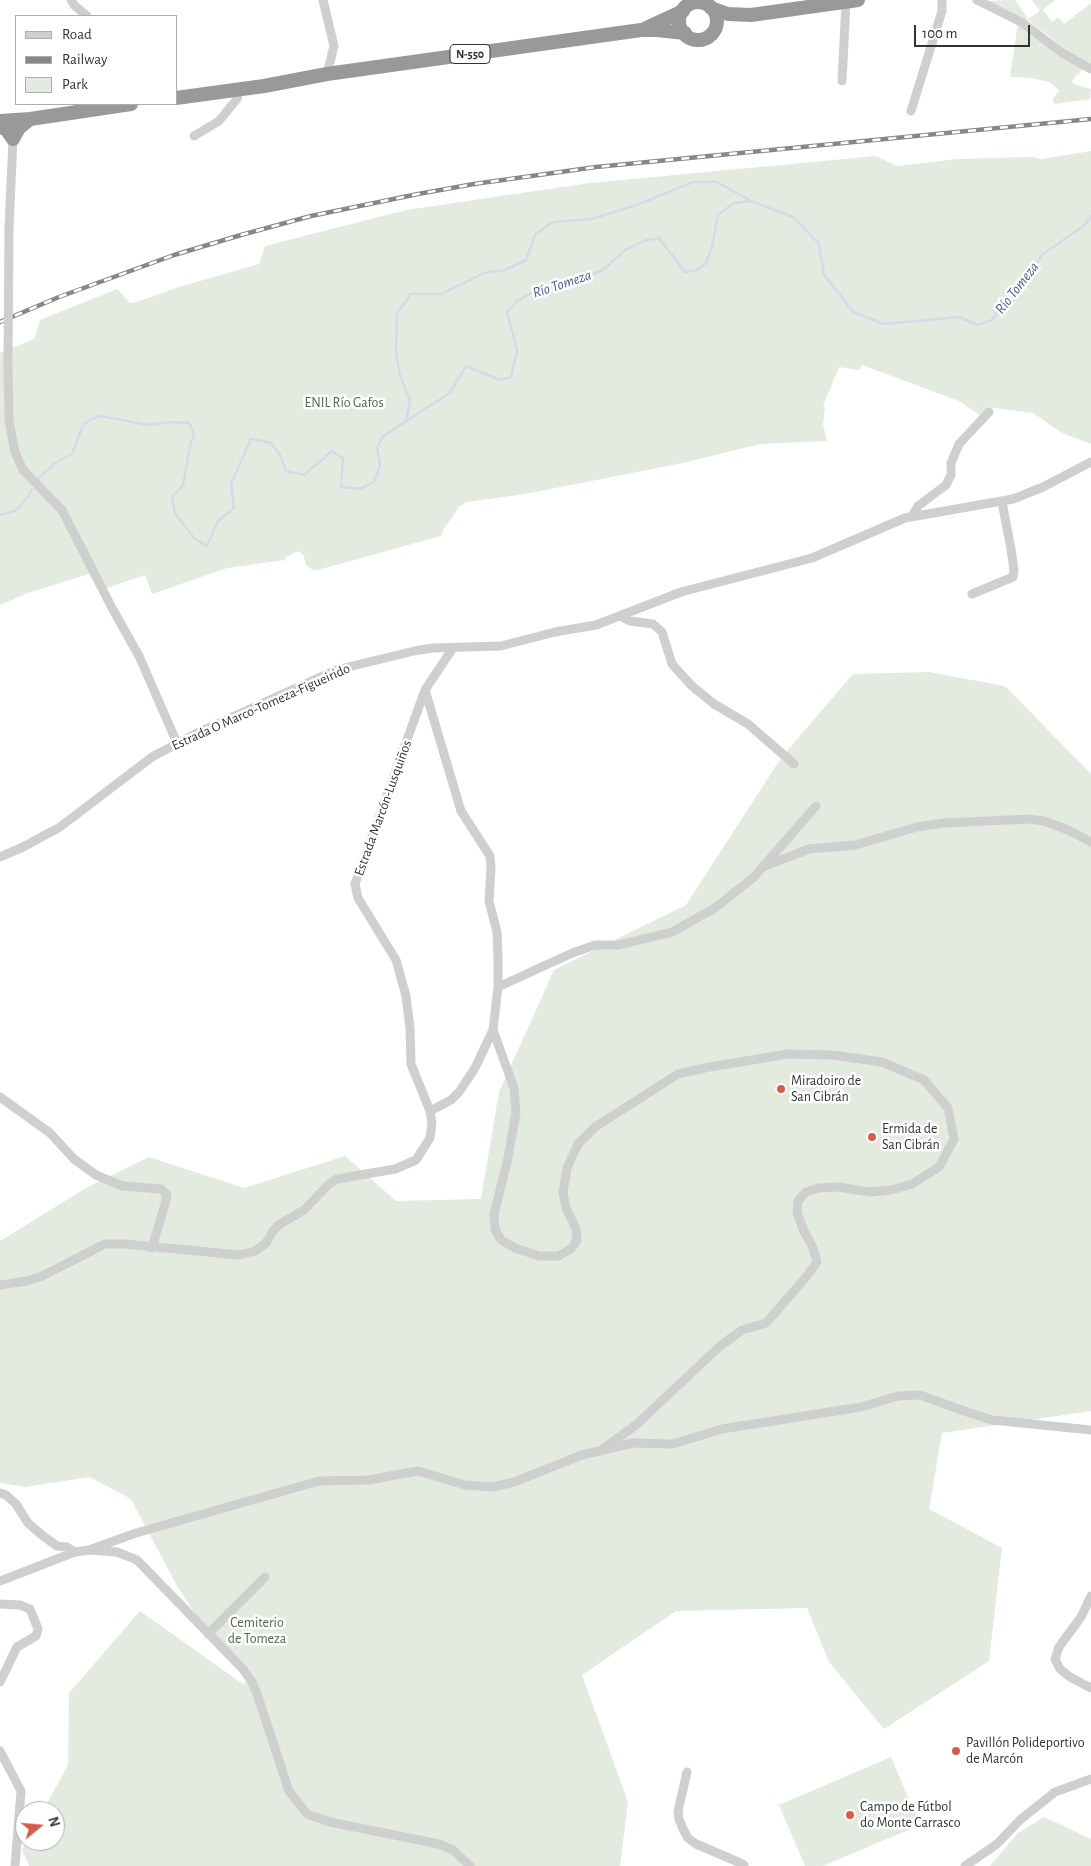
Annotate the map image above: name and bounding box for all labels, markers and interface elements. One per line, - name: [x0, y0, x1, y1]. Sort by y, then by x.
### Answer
- legend: [15, 15, 178, 105]
- scale bar: [916, 15, 1032, 47]
- text: 100 m: [922, 26, 957, 41]
- text: Road: [62, 27, 92, 42]
- road number: N-550: [450, 44, 490, 64]
- text: Railway: [62, 52, 107, 67]
- text: Park: [62, 77, 88, 92]
- water label: Río Tomeza: [991, 258, 1043, 318]
- water label: Río Tomeza: [530, 266, 594, 302]
- park label: ENIL Río Gafos: [304, 395, 384, 411]
- street label: Estrada O Marco-Tomeza-Figueirido: [169, 660, 353, 754]
- street label: Estrada Marcón-Lusquiños: [351, 738, 415, 878]
- place label: Miradoiro de San Cibrán: [791, 1073, 861, 1106]
- marker: Miradoiro de San Cibrán: [775, 1083, 787, 1095]
- place label: Ermida de San Cibrán: [882, 1121, 940, 1154]
- marker: Ermida de San Cibrán: [866, 1131, 878, 1143]
- park label: Cemiterio de Tomeza: [228, 1615, 286, 1648]
- place label: Pavillón Polideportivo de Marcón: [966, 1735, 1085, 1768]
- marker: Pavillón Polideportivo de Marcón: [950, 1745, 962, 1757]
- place label: Campo de Fútbol do Monte Carrasco: [860, 1799, 961, 1831]
- north arrow: [15, 1801, 65, 1851]
- marker: Campo de Fútbol do Monte Carrasco: [844, 1809, 856, 1821]
- text: N: [45, 1815, 62, 1829]

